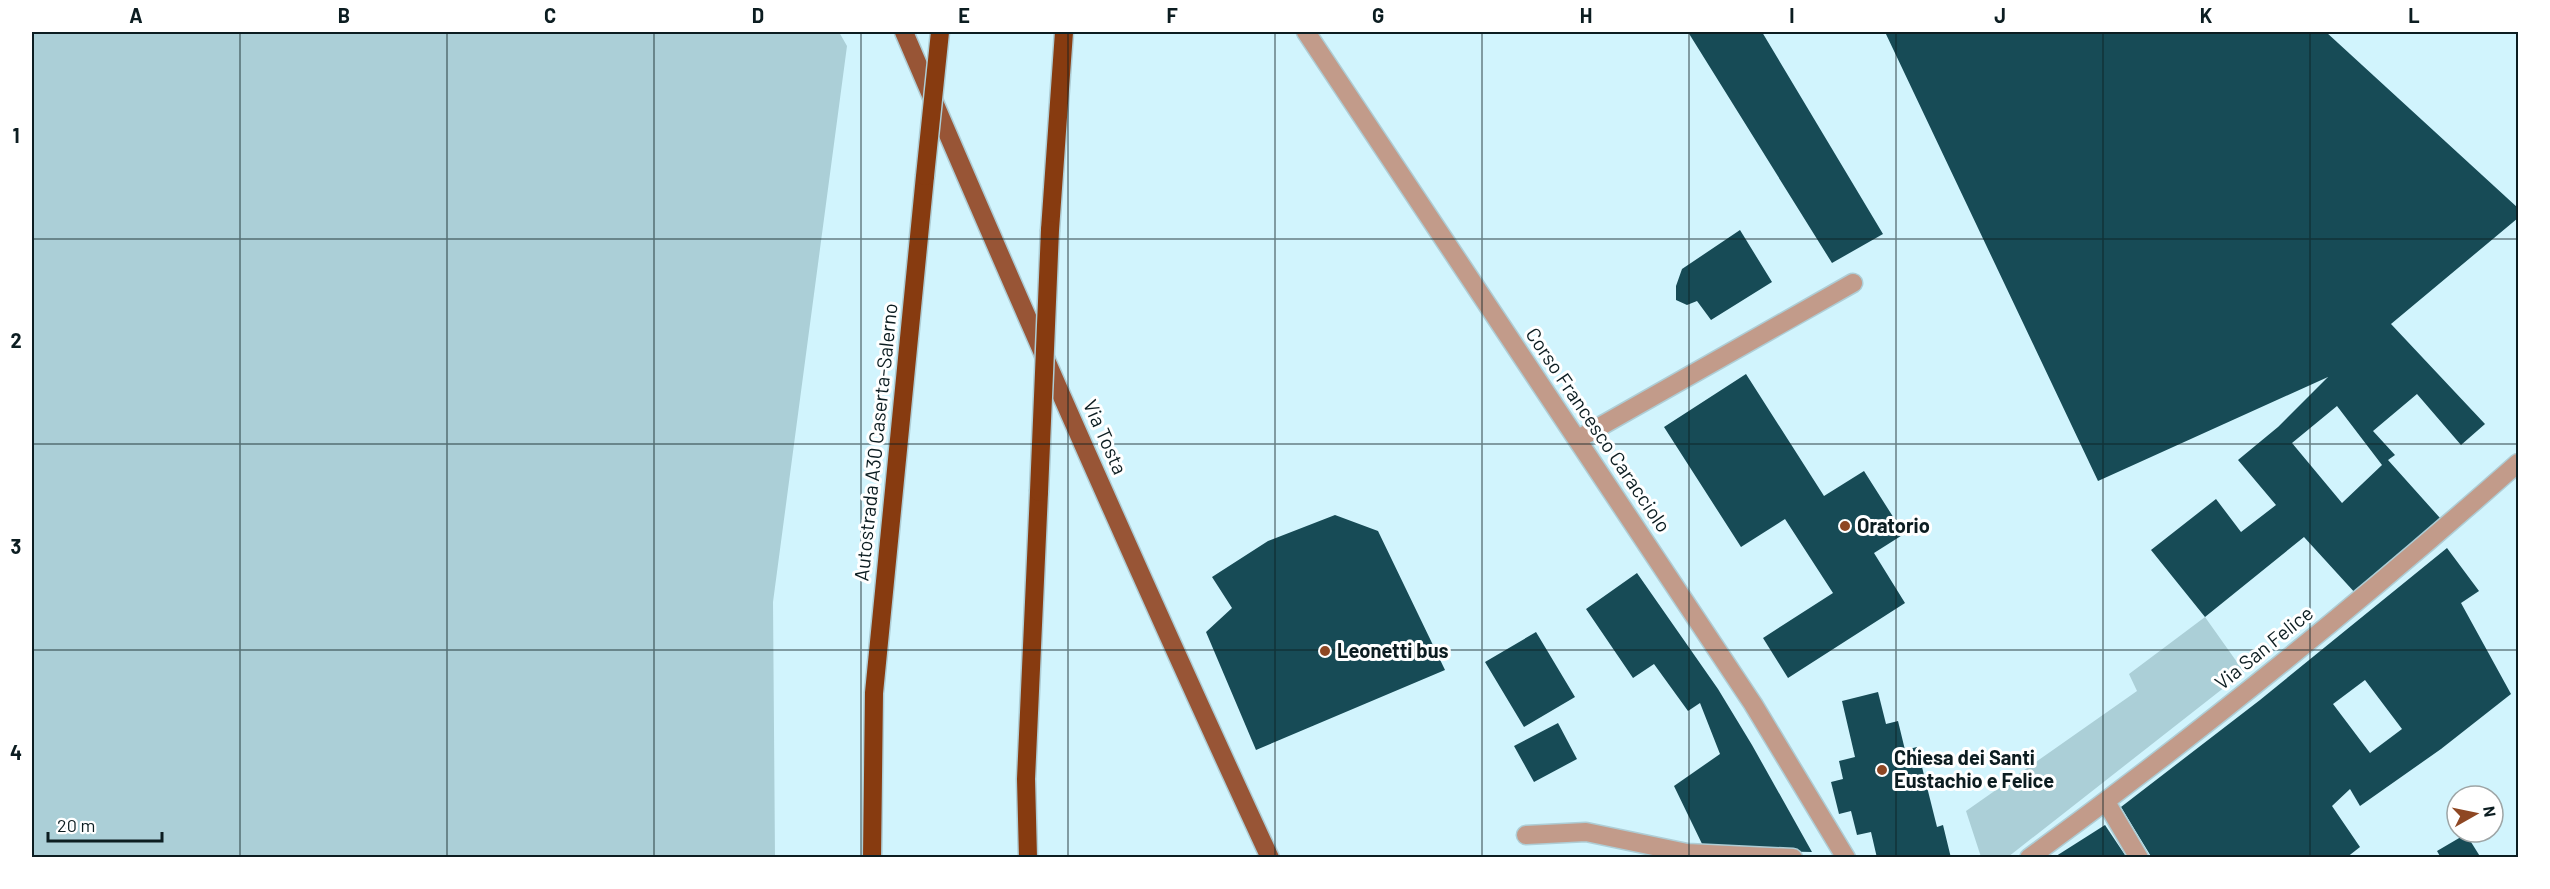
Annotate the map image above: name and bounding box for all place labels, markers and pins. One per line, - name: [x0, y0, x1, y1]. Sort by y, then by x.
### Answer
- place label: Oratorio: [1857, 513, 1930, 537]
- marker: Oratorio: [1838, 519, 1852, 533]
- place label: Leonetti bus: [1337, 638, 1449, 662]
- marker: Leonetti bus: [1318, 644, 1332, 658]
- place label: Chiesa dei Santi Eustachio e Felice: [1894, 745, 2054, 792]
- marker: Chiesa dei Santi Eustachio e Felice: [1875, 763, 1889, 777]

